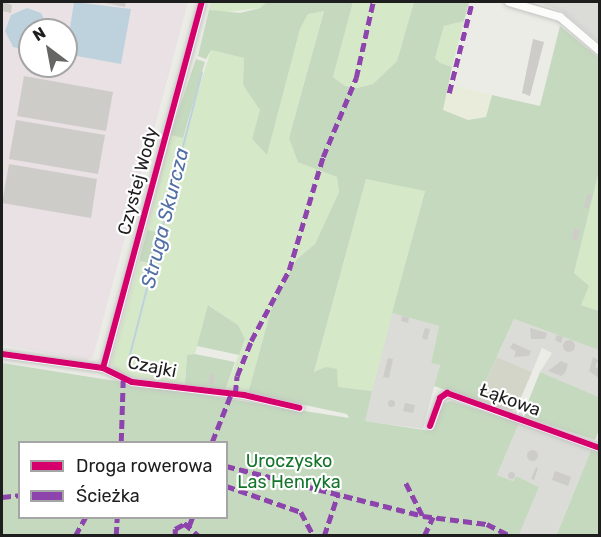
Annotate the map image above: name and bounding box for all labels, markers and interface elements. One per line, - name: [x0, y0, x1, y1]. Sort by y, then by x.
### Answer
- north arrow: [18, 18, 78, 78]
- text: N: [29, 23, 49, 45]
- street label: Czystej Wody: [113, 125, 163, 237]
- water label: Struga Skurcza: [136, 145, 194, 291]
- street label: Czajki: [126, 352, 178, 382]
- street label: Łąkowa: [477, 379, 543, 421]
- legend: [18, 441, 228, 519]
- park label: Uroczysko Las Henryka: [237, 451, 341, 494]
- text: Droga rowerowa: [76, 455, 212, 477]
- text: Ścieżka: [76, 485, 140, 507]

